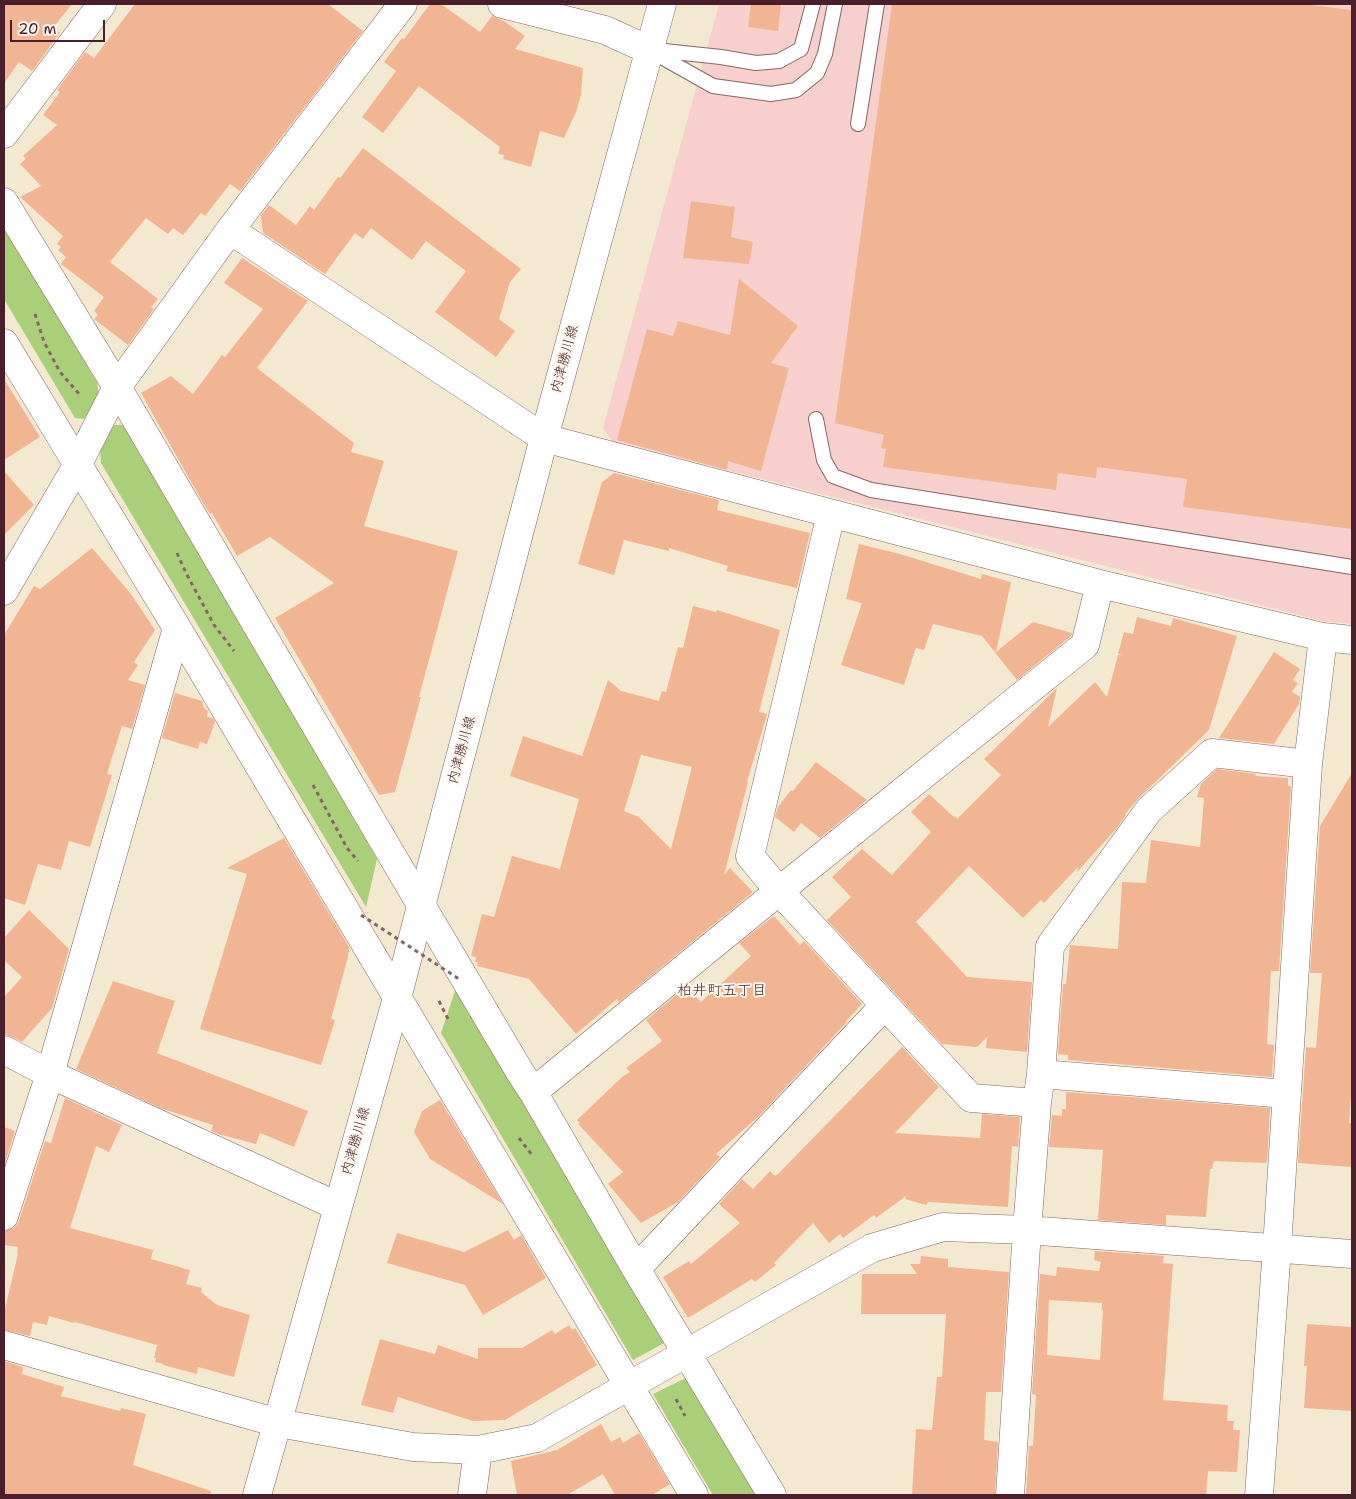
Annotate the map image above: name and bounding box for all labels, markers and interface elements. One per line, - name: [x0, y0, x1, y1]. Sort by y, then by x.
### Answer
- scale bar: [12, 10, 108, 42]
- text: 20 m: [18, 19, 57, 39]
- street label: 内津勝川線: [548, 323, 582, 395]
- street label: 内津勝川線: [445, 714, 479, 786]
- district label: 柏井町五丁目: [677, 982, 767, 1000]
- street label: 内津勝川線: [338, 1105, 374, 1177]

